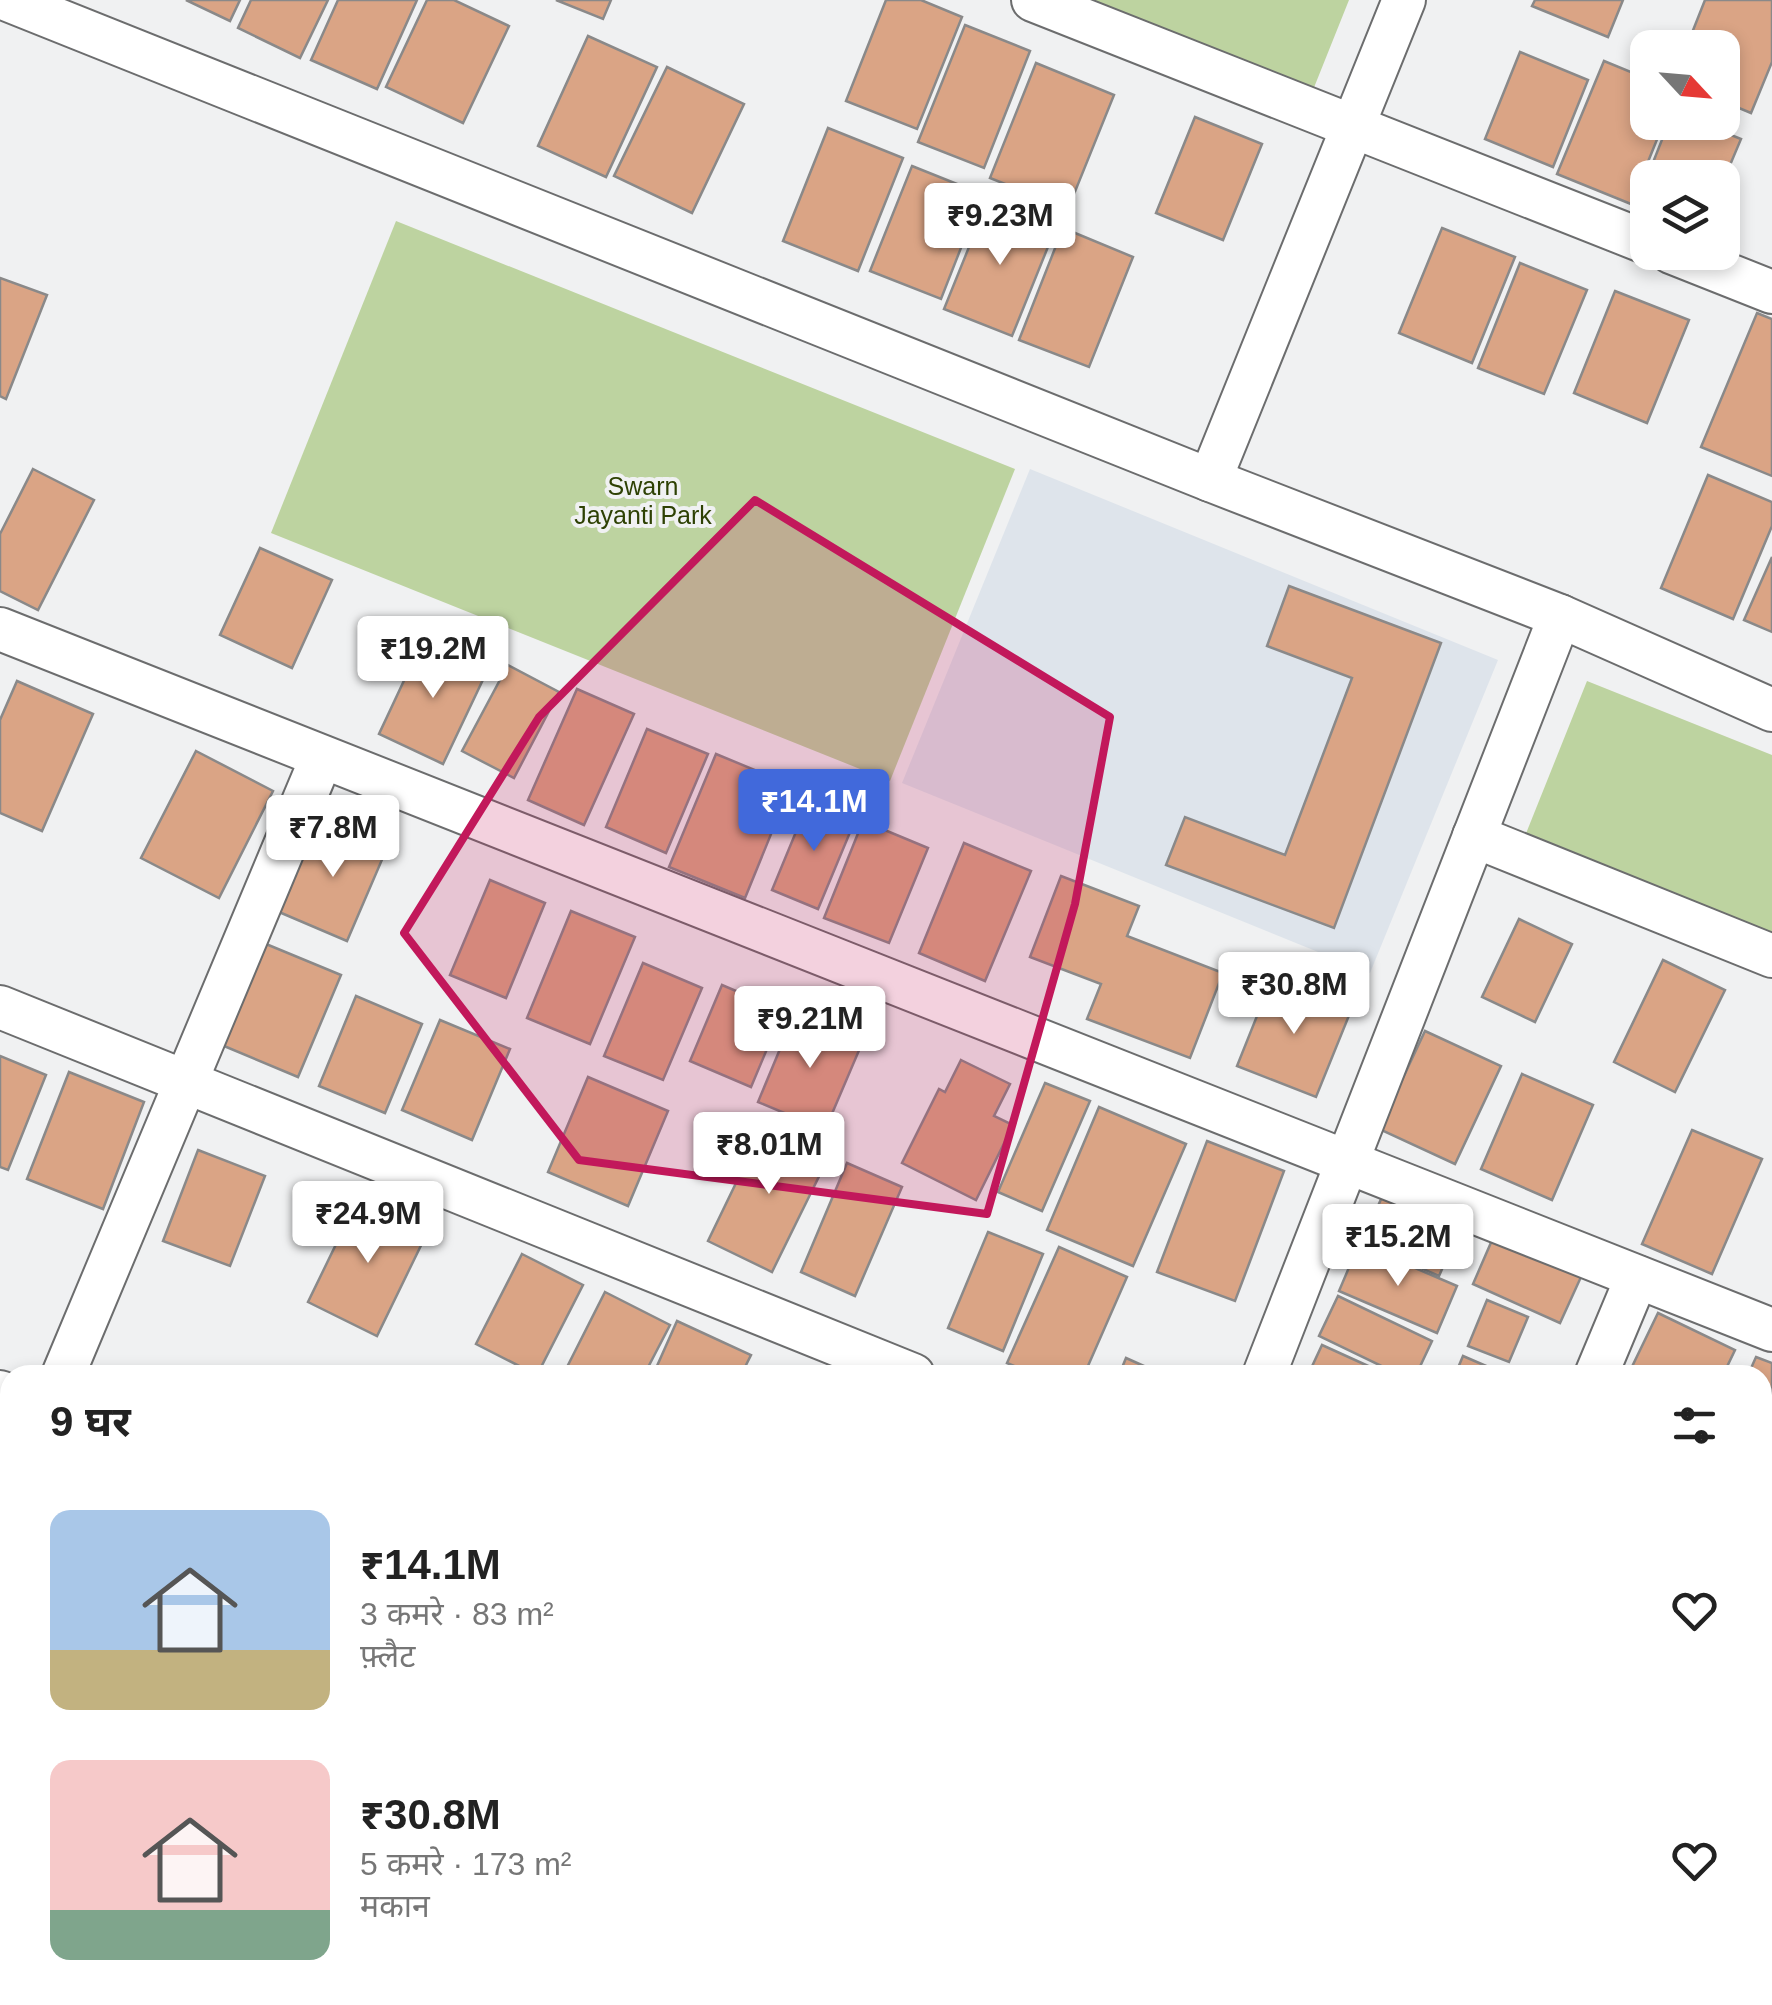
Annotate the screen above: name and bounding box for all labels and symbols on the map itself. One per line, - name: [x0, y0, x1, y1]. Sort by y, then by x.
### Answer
- north arrow: [1630, 30, 1740, 140]
- pin: ₹9.23M: [919, 183, 1081, 268]
- park label: Swarn Jayanti Park: [574, 472, 712, 529]
- pin: ₹19.2M: [352, 616, 514, 701]
- pin: ₹14.1M: [733, 769, 895, 854]
- pin: ₹7.8M: [263, 795, 403, 880]
- pin: ₹30.8M: [1213, 952, 1375, 1037]
- pin: ₹9.21M: [729, 986, 891, 1071]
- pin: ₹8.01M: [688, 1112, 850, 1197]
- pin: ₹24.9M: [287, 1181, 449, 1266]
- pin: ₹15.2M: [1317, 1204, 1479, 1289]

